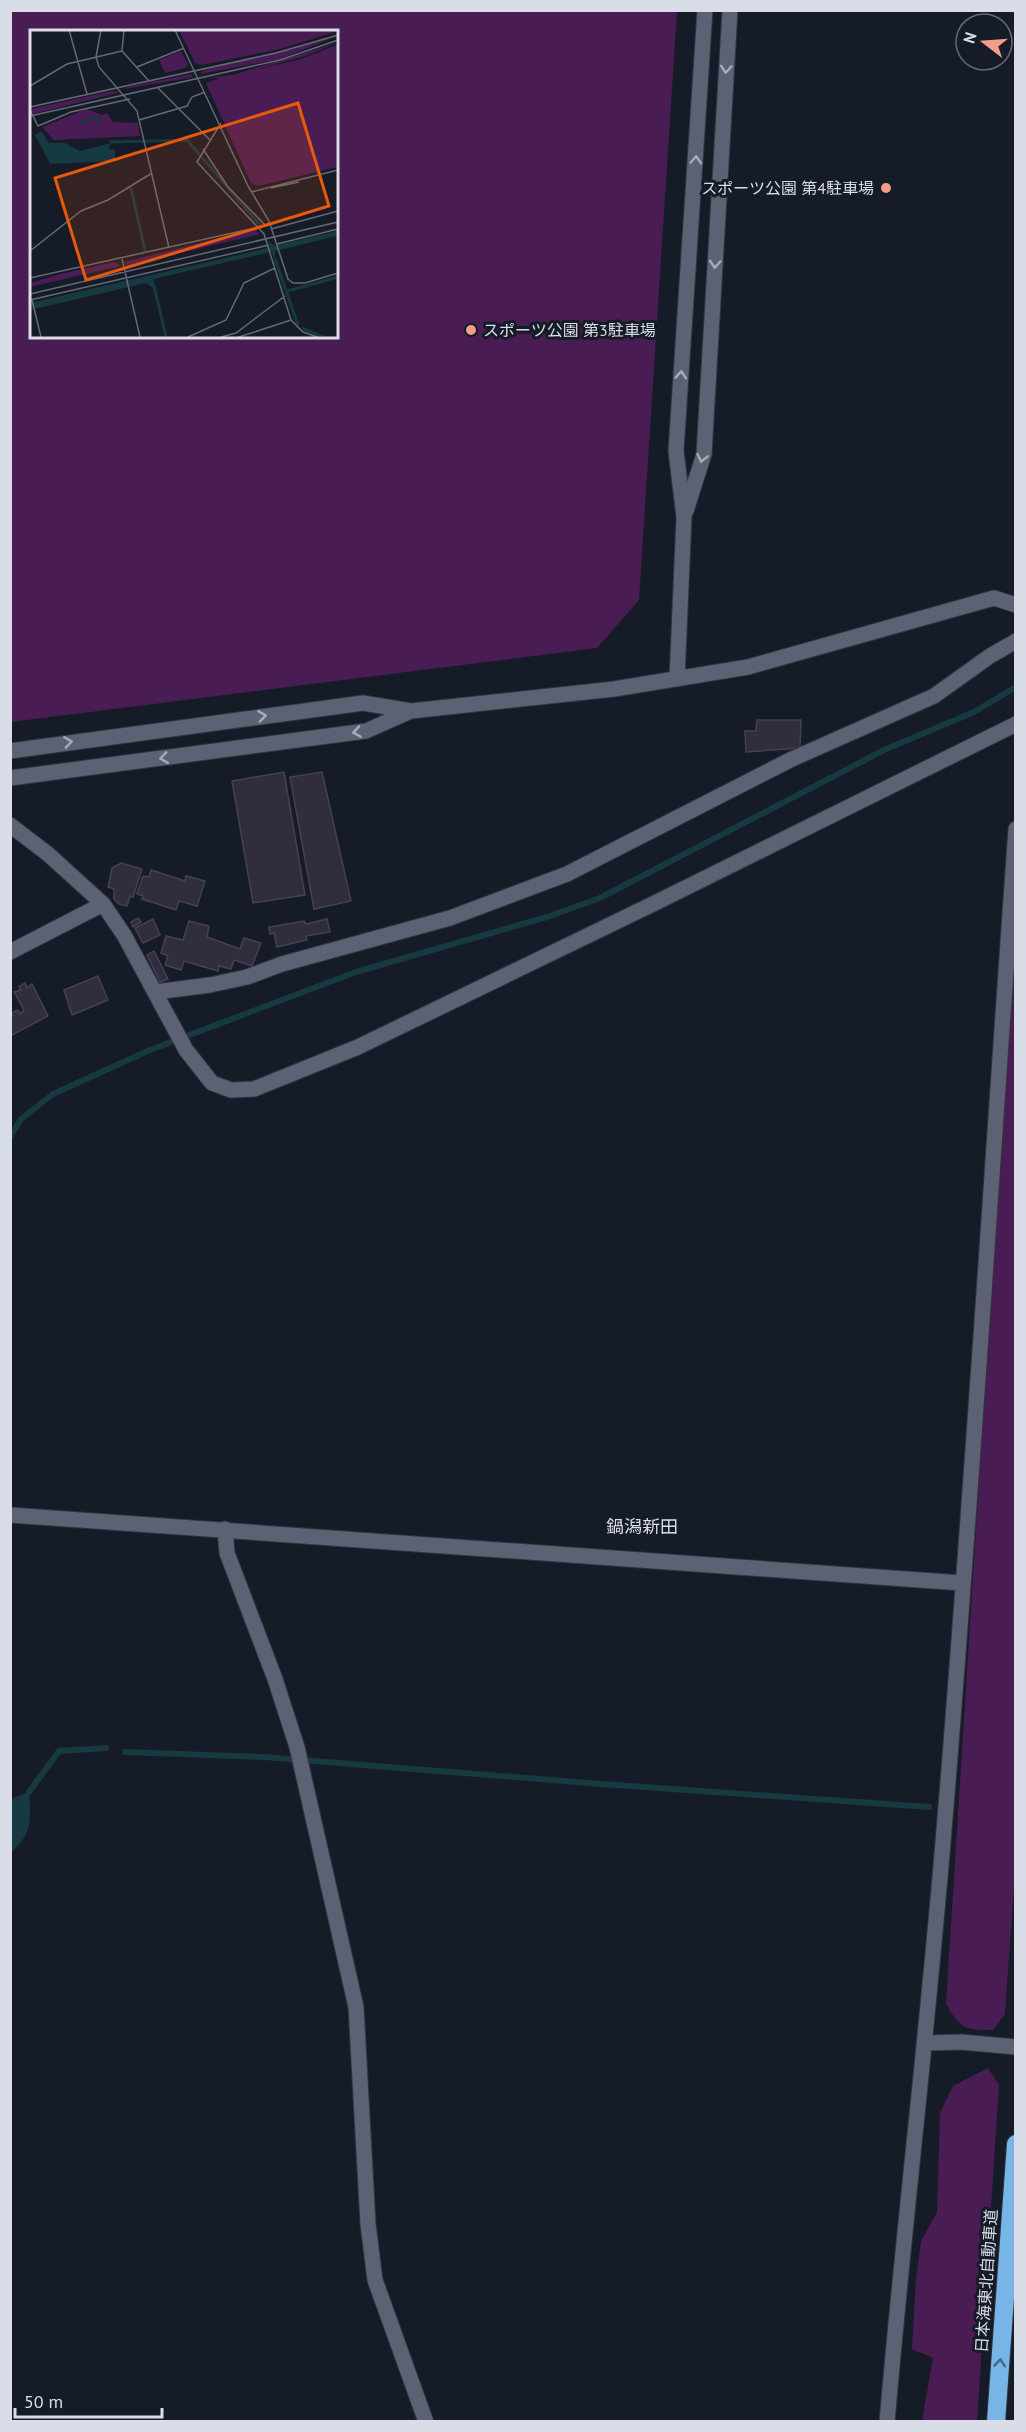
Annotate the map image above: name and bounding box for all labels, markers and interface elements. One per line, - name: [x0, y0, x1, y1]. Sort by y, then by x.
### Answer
- north arrow: [954, 12, 1014, 72]
- inset map: [30, 30, 338, 338]
- text: N: [959, 30, 981, 46]
- one-way arrow: [720, 64, 733, 73]
- one-way arrow: [690, 155, 703, 164]
- place label: スポーツ公園 第4駐車場: [701, 178, 874, 198]
- marker: スポーツ公園 第4駐車場: [879, 181, 893, 195]
- one-way arrow: [708, 259, 721, 268]
- place label: スポーツ公園 第3駐車場: [483, 320, 656, 340]
- marker: スポーツ公園 第3駐車場: [464, 323, 478, 337]
- one-way arrow: [675, 371, 688, 380]
- one-way arrow: [697, 453, 710, 463]
- one-way arrow: [257, 711, 266, 723]
- one-way arrow: [352, 725, 362, 737]
- one-way arrow: [64, 737, 73, 749]
- one-way arrow: [159, 751, 168, 763]
- district label: 鍋潟新田: [606, 1515, 678, 1538]
- street label: 日本海東北自動車道: [971, 2208, 1001, 2354]
- one-way arrow: [994, 2359, 1007, 2368]
- scale bar: [15, 2381, 162, 2419]
- text: 50 m: [24, 2390, 63, 2413]

